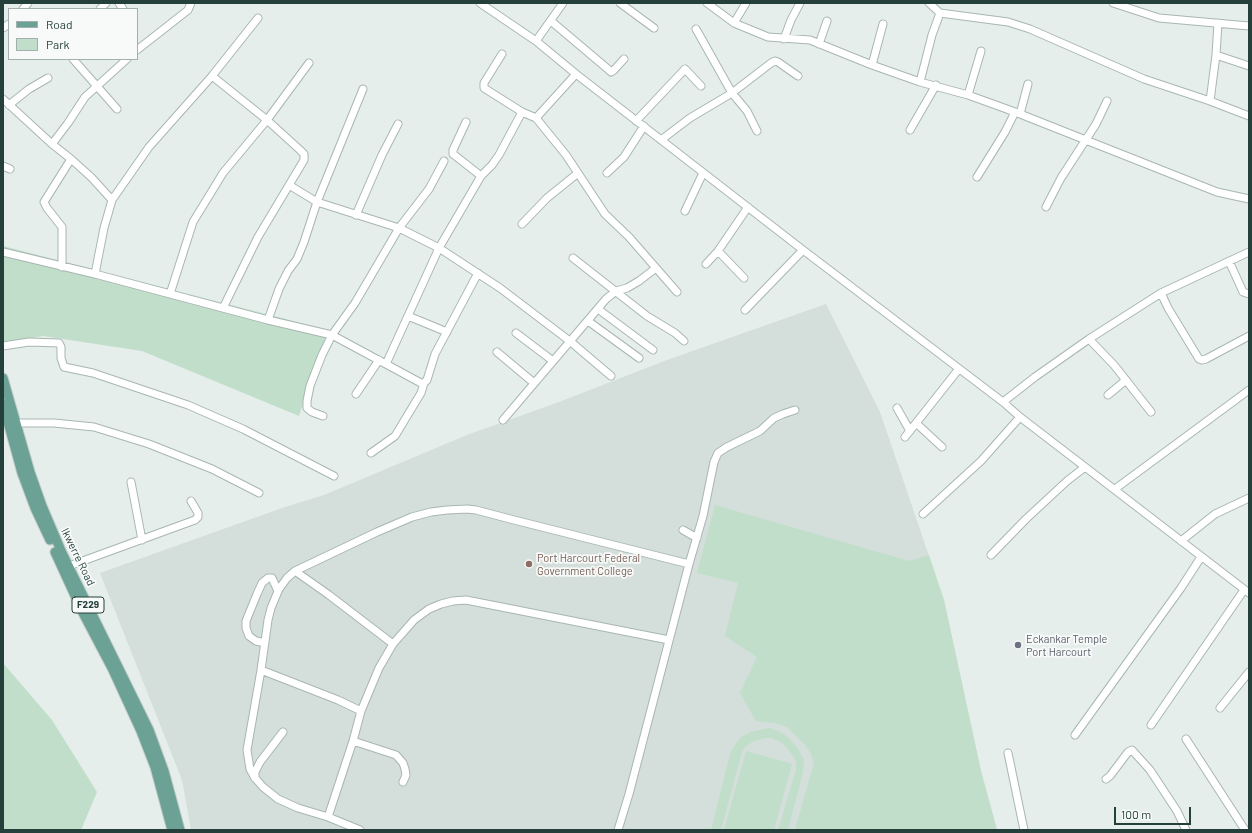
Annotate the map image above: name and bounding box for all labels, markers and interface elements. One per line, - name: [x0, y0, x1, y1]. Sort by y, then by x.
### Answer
- legend: [8, 8, 138, 60]
- text: Road: [46, 17, 73, 31]
- text: Park: [46, 37, 70, 51]
- street label: Ikwerre Road: [58, 526, 98, 588]
- place label: Port Harcourt Federal Government College: [537, 551, 640, 577]
- marker: Port Harcourt Federal Government College: [524, 559, 534, 569]
- road number: F229: [72, 597, 104, 613]
- place label: Eckankar Temple Port Harcourt: [1026, 632, 1107, 658]
- marker: Eckankar Temple Port Harcourt: [1013, 640, 1023, 650]
- scale bar: [1116, 799, 1193, 825]
- text: 100 m: [1121, 807, 1151, 821]

